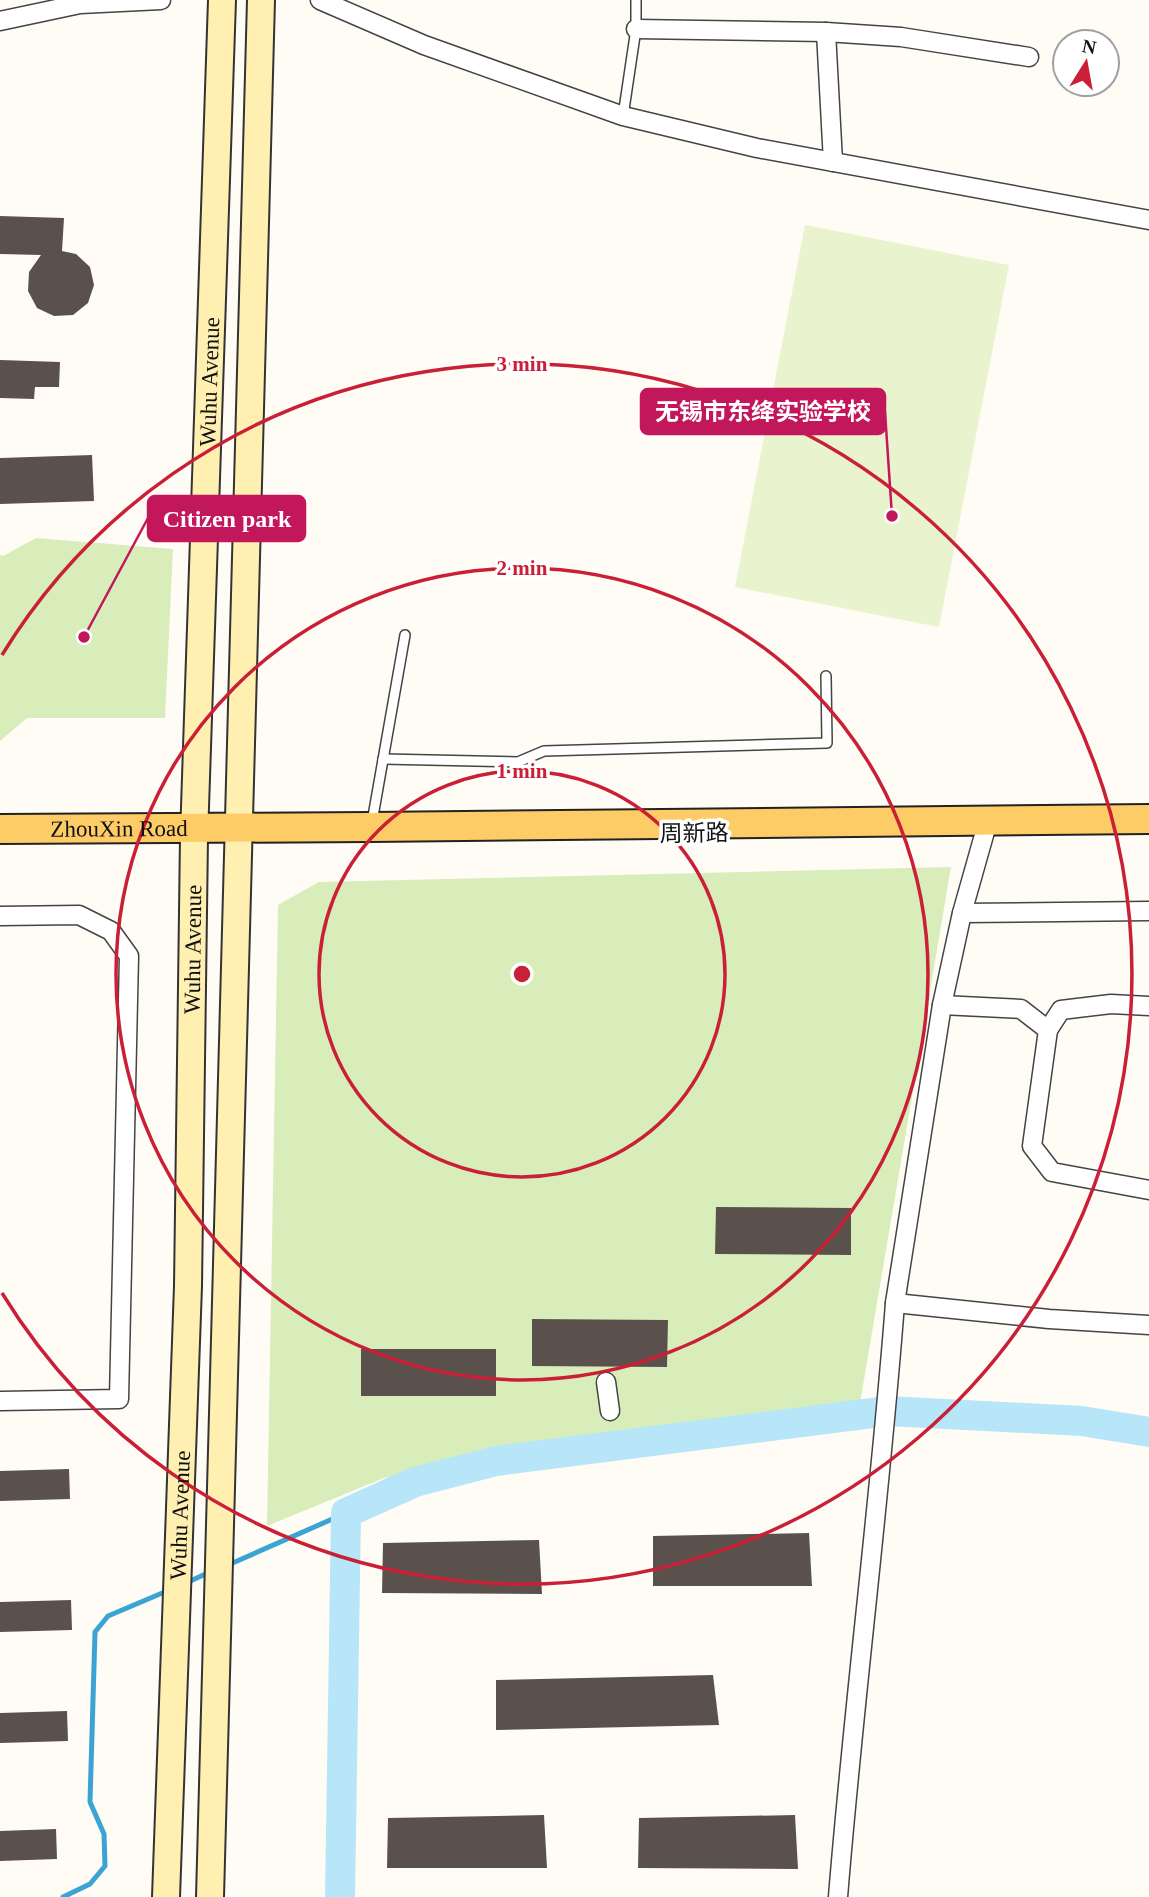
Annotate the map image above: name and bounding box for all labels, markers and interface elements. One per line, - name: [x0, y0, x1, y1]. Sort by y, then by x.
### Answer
- north arrow: [1051, 28, 1121, 98]
- text: N: [1080, 35, 1098, 58]
- street label: Wuhu Avenue: [195, 317, 224, 447]
- text: 3 min: [497, 352, 548, 376]
- callout: 无锡市东绛实验学校: [641, 389, 885, 434]
- text: 无锡市东绛实验学校: [655, 399, 871, 425]
- callout: Citizen park: [148, 496, 305, 541]
- text: Citizen park: [163, 506, 292, 532]
- text: 2 min: [497, 556, 548, 580]
- text: 1 min: [497, 759, 548, 783]
- street label: ZhouXin Road: [50, 816, 188, 842]
- street label: 周新路: [659, 820, 729, 847]
- street label: Wuhu Avenue: [180, 884, 206, 1014]
- centre of rings: [510, 962, 534, 986]
- street label: Wuhu Avenue: [165, 1450, 195, 1580]

